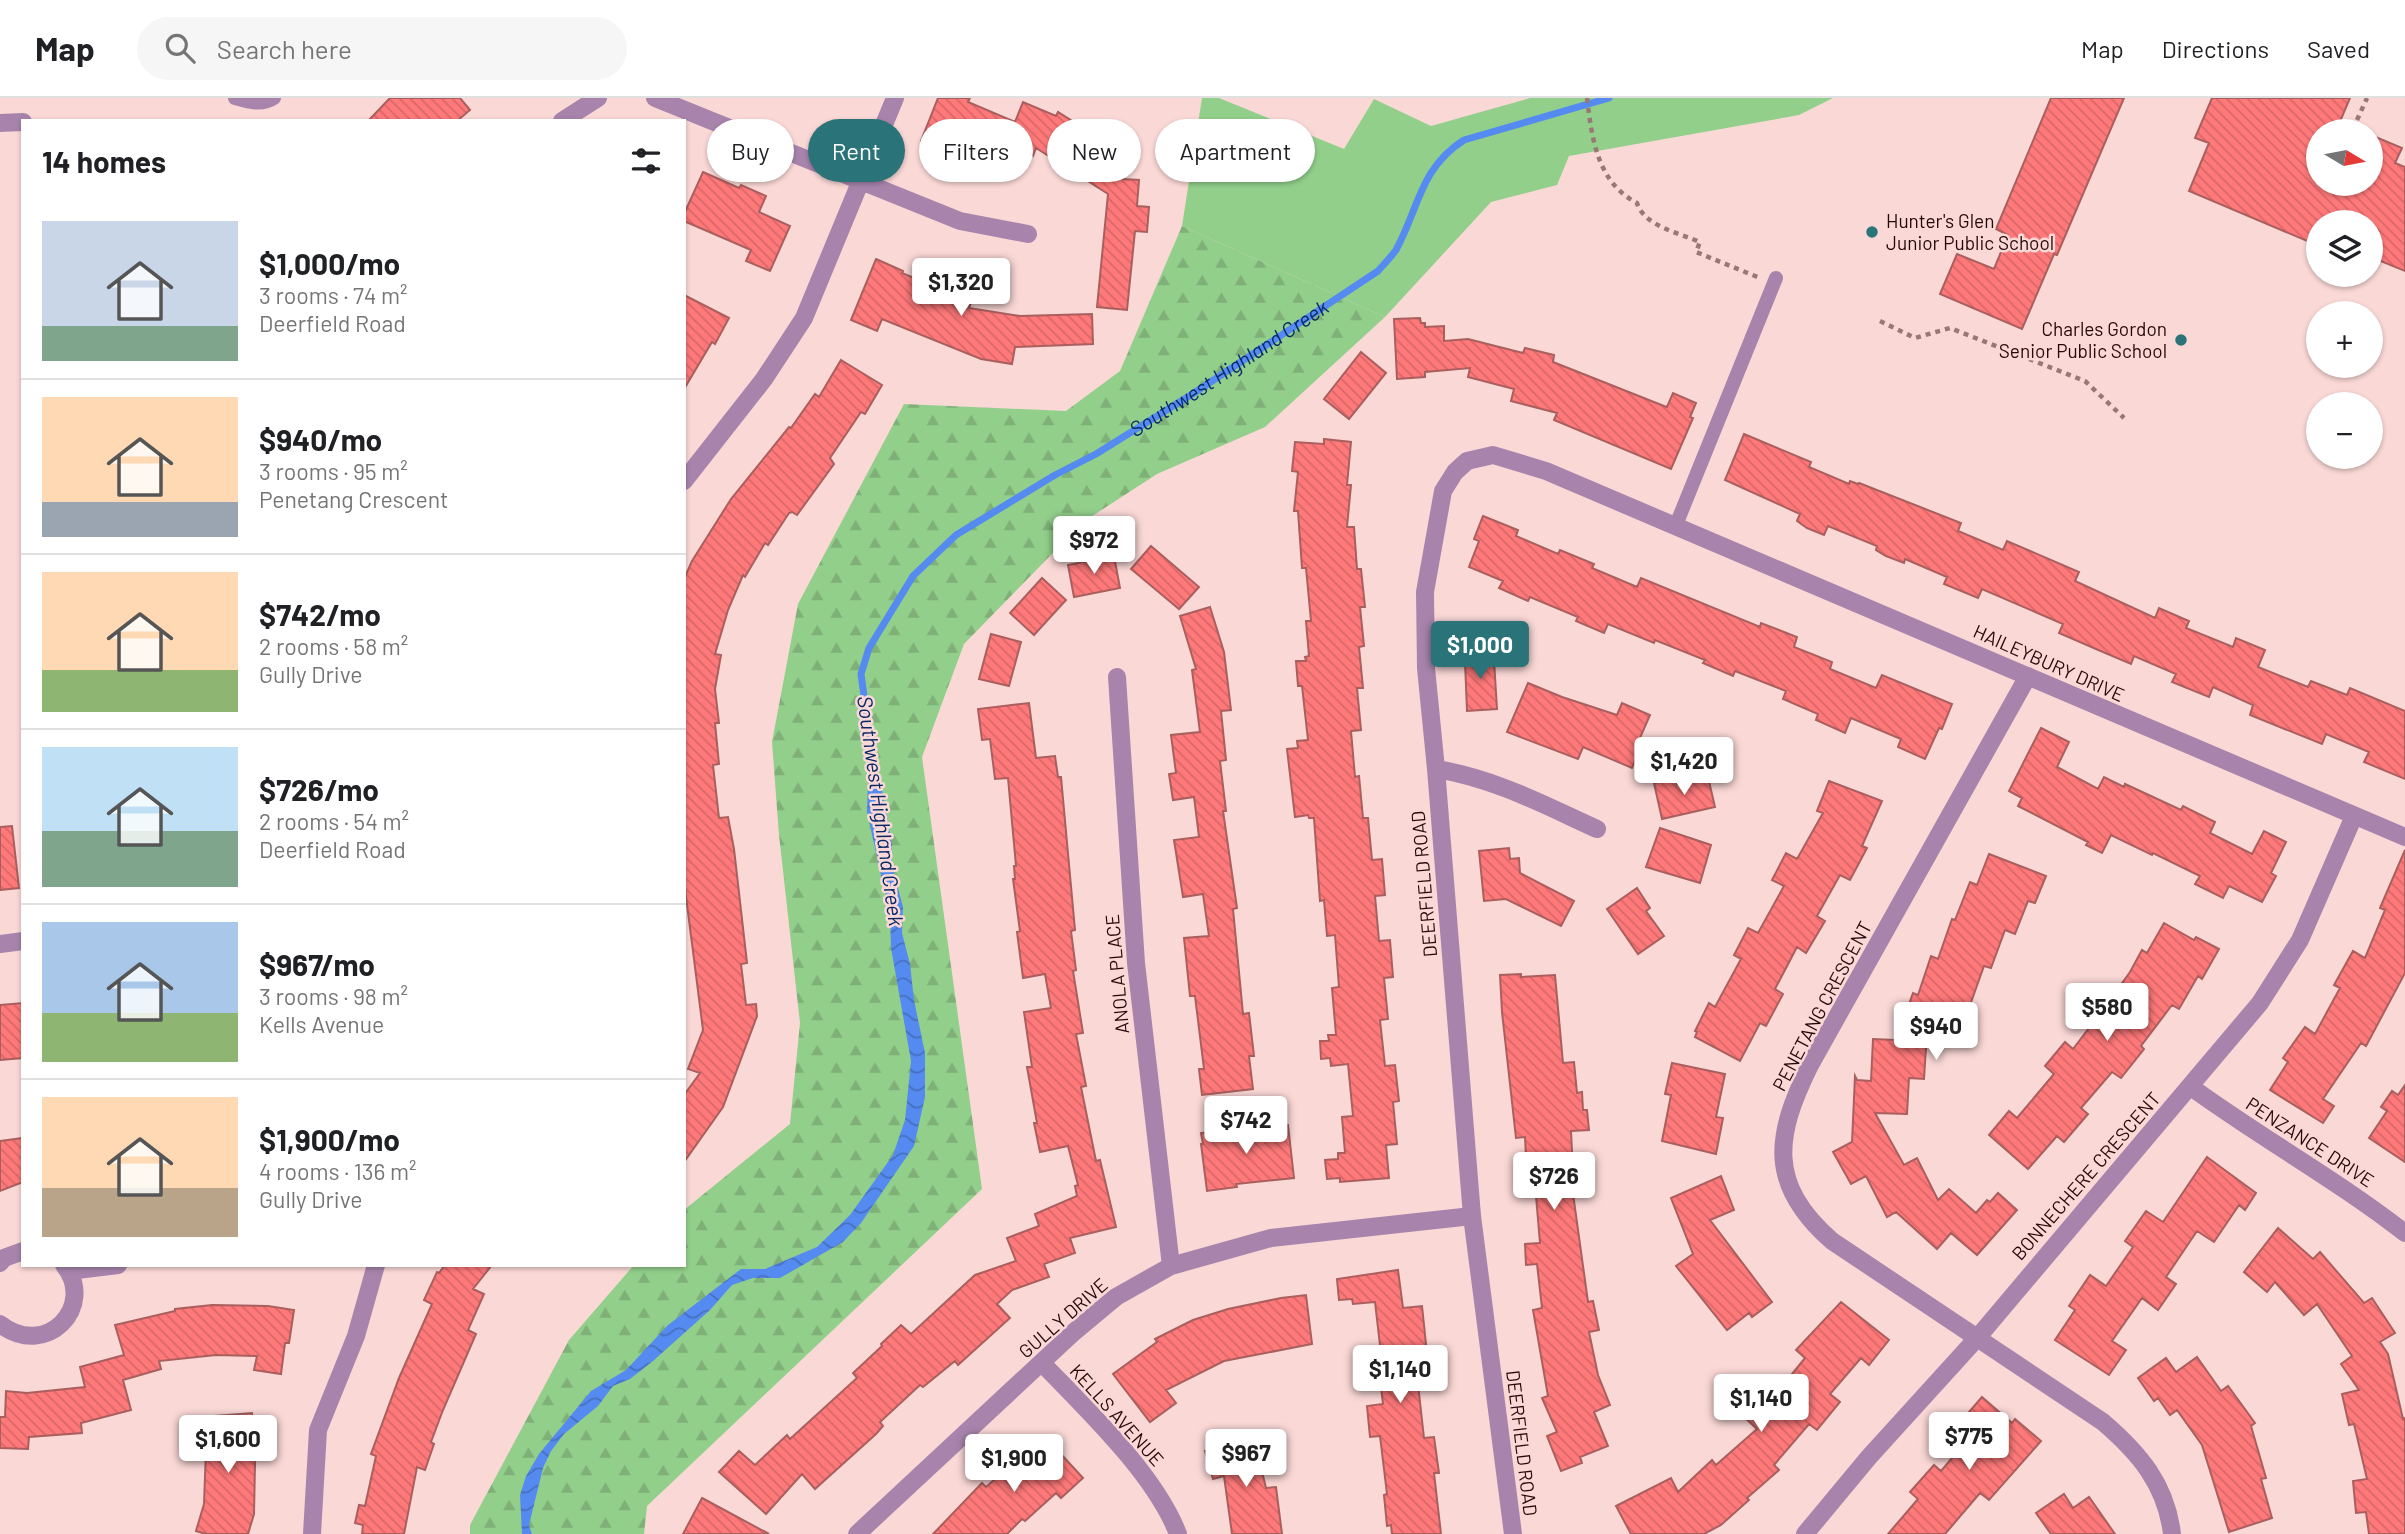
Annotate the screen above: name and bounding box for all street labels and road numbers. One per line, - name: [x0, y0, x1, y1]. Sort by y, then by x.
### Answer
- street label: HAILEYBURY DRIVE: [1970, 619, 2128, 706]
- street label: DEERFIELD ROAD: [1406, 810, 1441, 958]
- street label: ANOLA PLACE: [1100, 913, 1133, 1035]
- street label: PENETANG CRESCENT: [1767, 917, 1876, 1095]
- street label: BONNECHERE CRESCENT: [2006, 1087, 2165, 1264]
- street label: PENZANCE DRIVE: [2242, 1092, 2379, 1192]
- street label: GULLY DRIVE: [1013, 1273, 1112, 1363]
- street label: KELLS AVENUE: [1066, 1359, 1169, 1470]
- street label: DEERFIELD ROAD: [1502, 1369, 1543, 1517]

